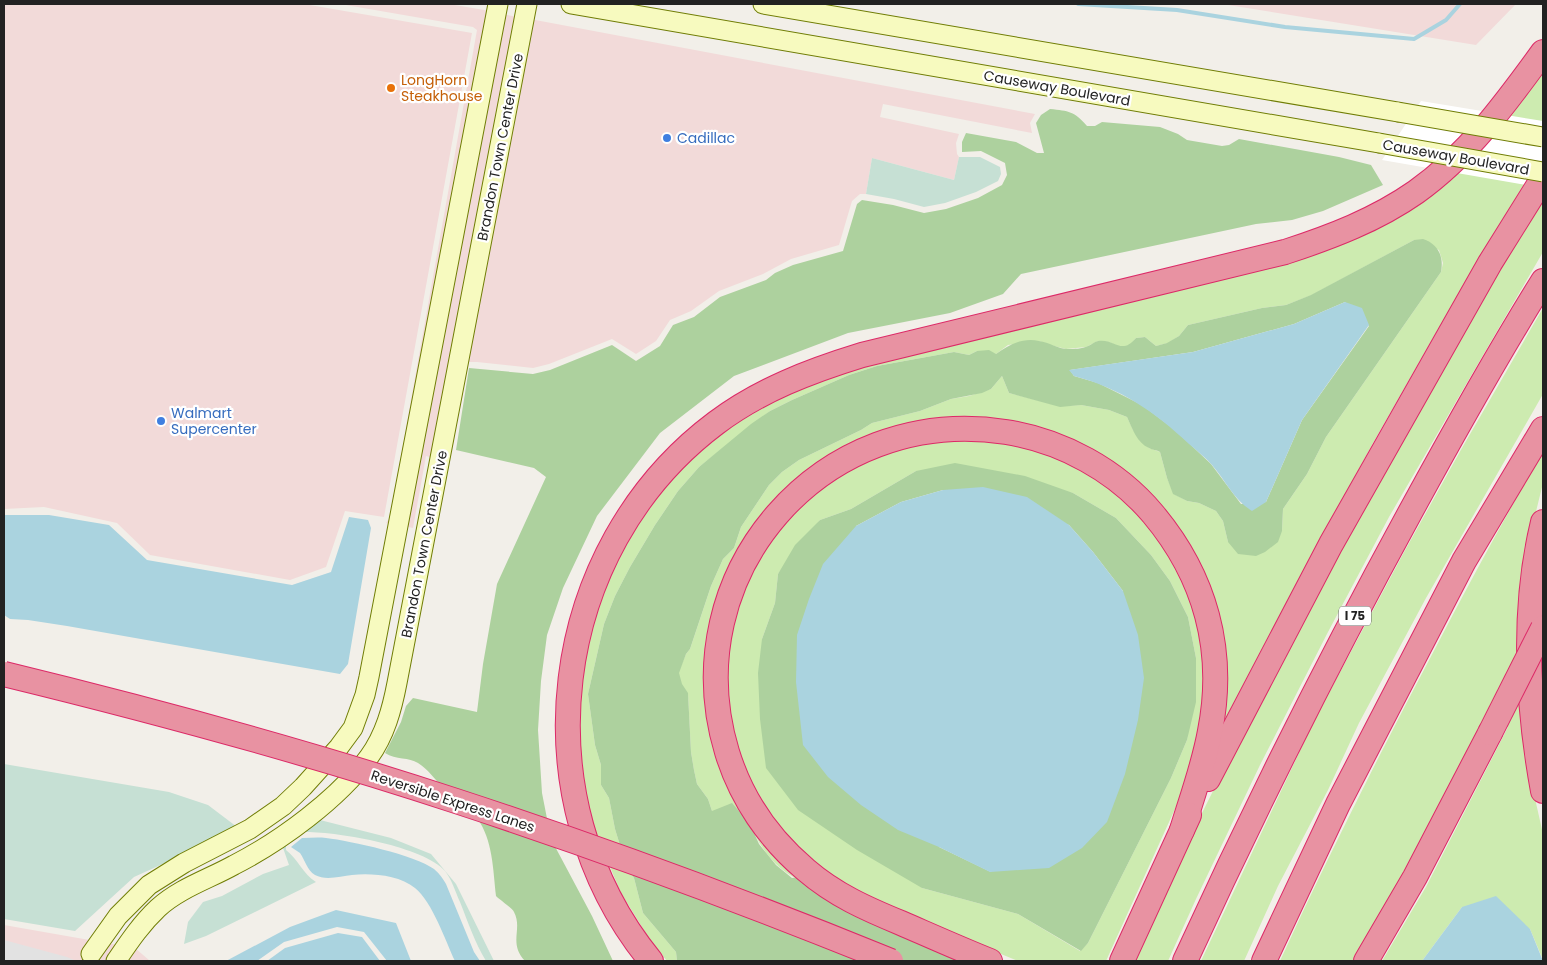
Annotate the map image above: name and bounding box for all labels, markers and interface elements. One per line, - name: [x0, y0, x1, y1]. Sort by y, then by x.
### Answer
- street label: Brandon Town Center Drive: [472, 51, 528, 242]
- street label: Causeway Boulevard: [982, 65, 1132, 111]
- place label: LongHorn Steakhouse: [401, 70, 483, 106]
- marker: LongHorn Steakhouse: [385, 82, 397, 94]
- place label: Cadillac: [677, 128, 735, 148]
- marker: Cadillac: [661, 132, 673, 144]
- street label: Causeway Boulevard: [1381, 134, 1531, 180]
- place label: Walmart Supercenter: [171, 403, 257, 439]
- marker: Walmart Supercenter: [155, 415, 167, 427]
- street label: Brandon Town Center Drive: [396, 448, 452, 639]
- road number: I 75: [1339, 606, 1371, 626]
- street label: Reversible Express Lanes: [369, 765, 537, 837]

